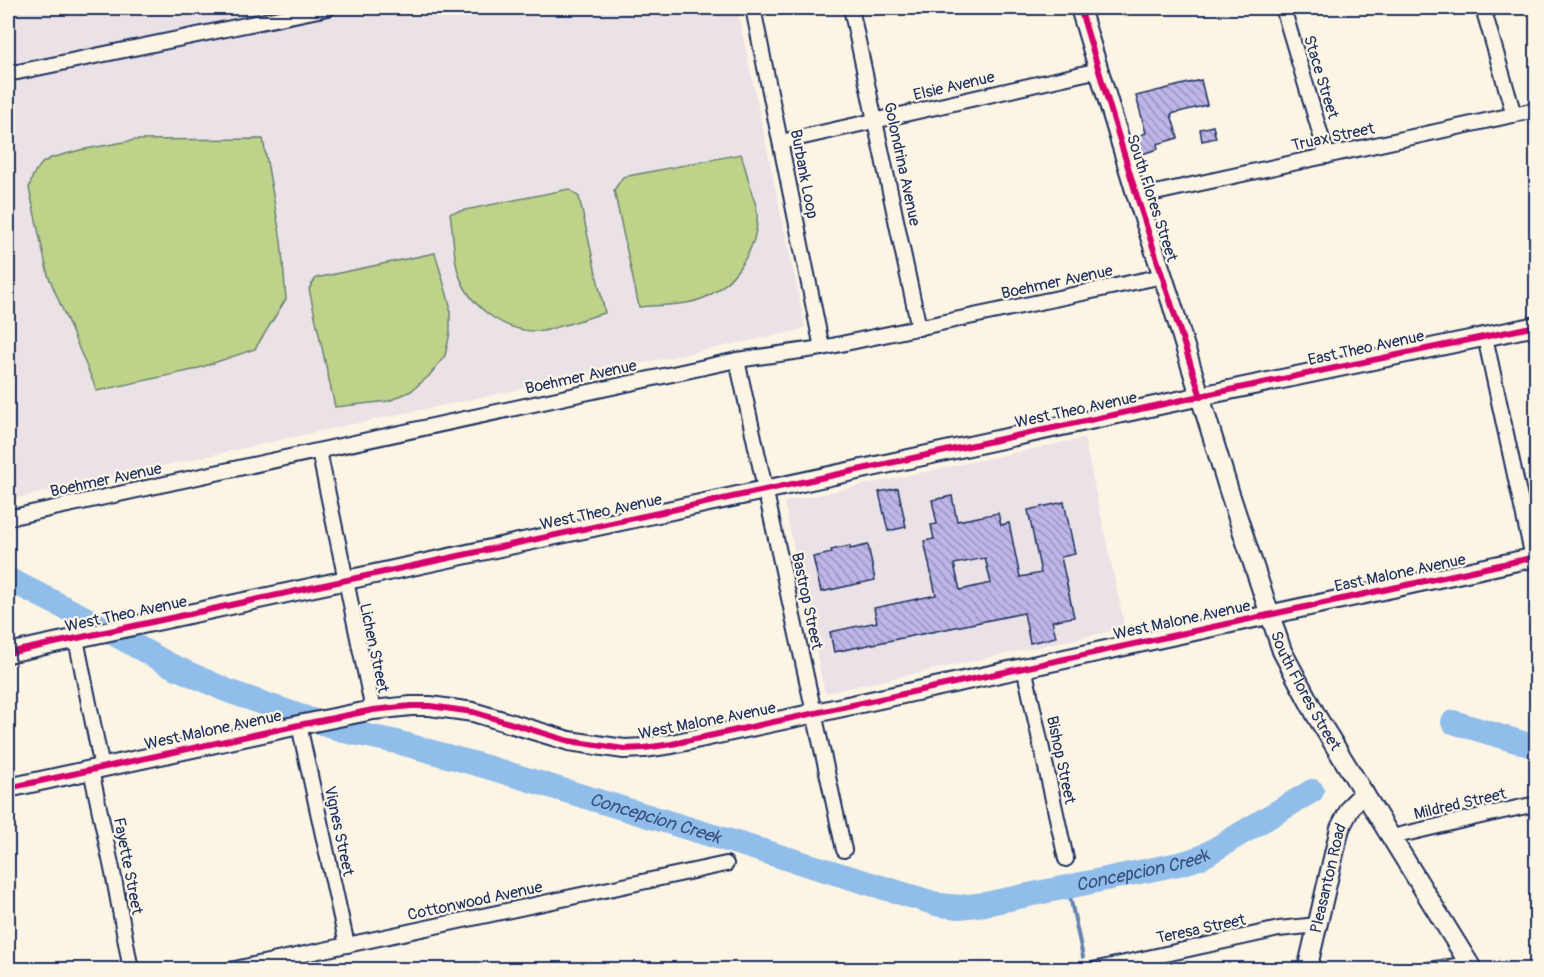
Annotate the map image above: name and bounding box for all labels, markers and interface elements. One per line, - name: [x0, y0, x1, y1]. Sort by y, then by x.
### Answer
- street label: Stace Street: [1299, 33, 1343, 122]
- street label: Elsie Avenue: [911, 67, 997, 105]
- street label: Golondrina Avenue: [879, 100, 925, 228]
- street label: Truax Street: [1290, 118, 1377, 156]
- street label: Burbank Loop: [786, 128, 822, 220]
- street label: South Flores Street: [1122, 132, 1182, 265]
- street label: Boehmer Avenue: [999, 260, 1115, 304]
- street label: East Theo Avenue: [1306, 326, 1426, 370]
- street label: Boehmer Avenue: [523, 355, 639, 399]
- street label: West Theo Avenue: [1013, 387, 1139, 433]
- street label: Boehmer Avenue: [48, 458, 164, 502]
- street label: West Theo Avenue: [538, 489, 664, 535]
- street label: East Malone Avenue: [1333, 549, 1468, 597]
- street label: Bastrop Street: [787, 551, 827, 652]
- street label: West Theo Avenue: [63, 591, 189, 637]
- street label: West Malone Avenue: [1112, 596, 1252, 644]
- street label: Lichen Street: [355, 601, 393, 695]
- street label: South Flores Street: [1266, 628, 1346, 755]
- street label: West Malone Avenue: [637, 698, 777, 744]
- street label: West Malone Avenue: [143, 706, 283, 754]
- street label: Bishop Street: [1042, 714, 1080, 806]
- street label: Vignes Street: [320, 784, 358, 878]
- street label: Mildred Street: [1412, 784, 1509, 824]
- water label: Concepcion Creek: [587, 787, 725, 849]
- street label: Fayette Street: [109, 816, 147, 917]
- street label: Pleasanton Road: [1306, 820, 1351, 935]
- water label: Concepcion Creek: [1074, 843, 1215, 896]
- street label: Cottonwood Avenue: [406, 877, 544, 925]
- street label: Teresa Street: [1155, 910, 1248, 948]

